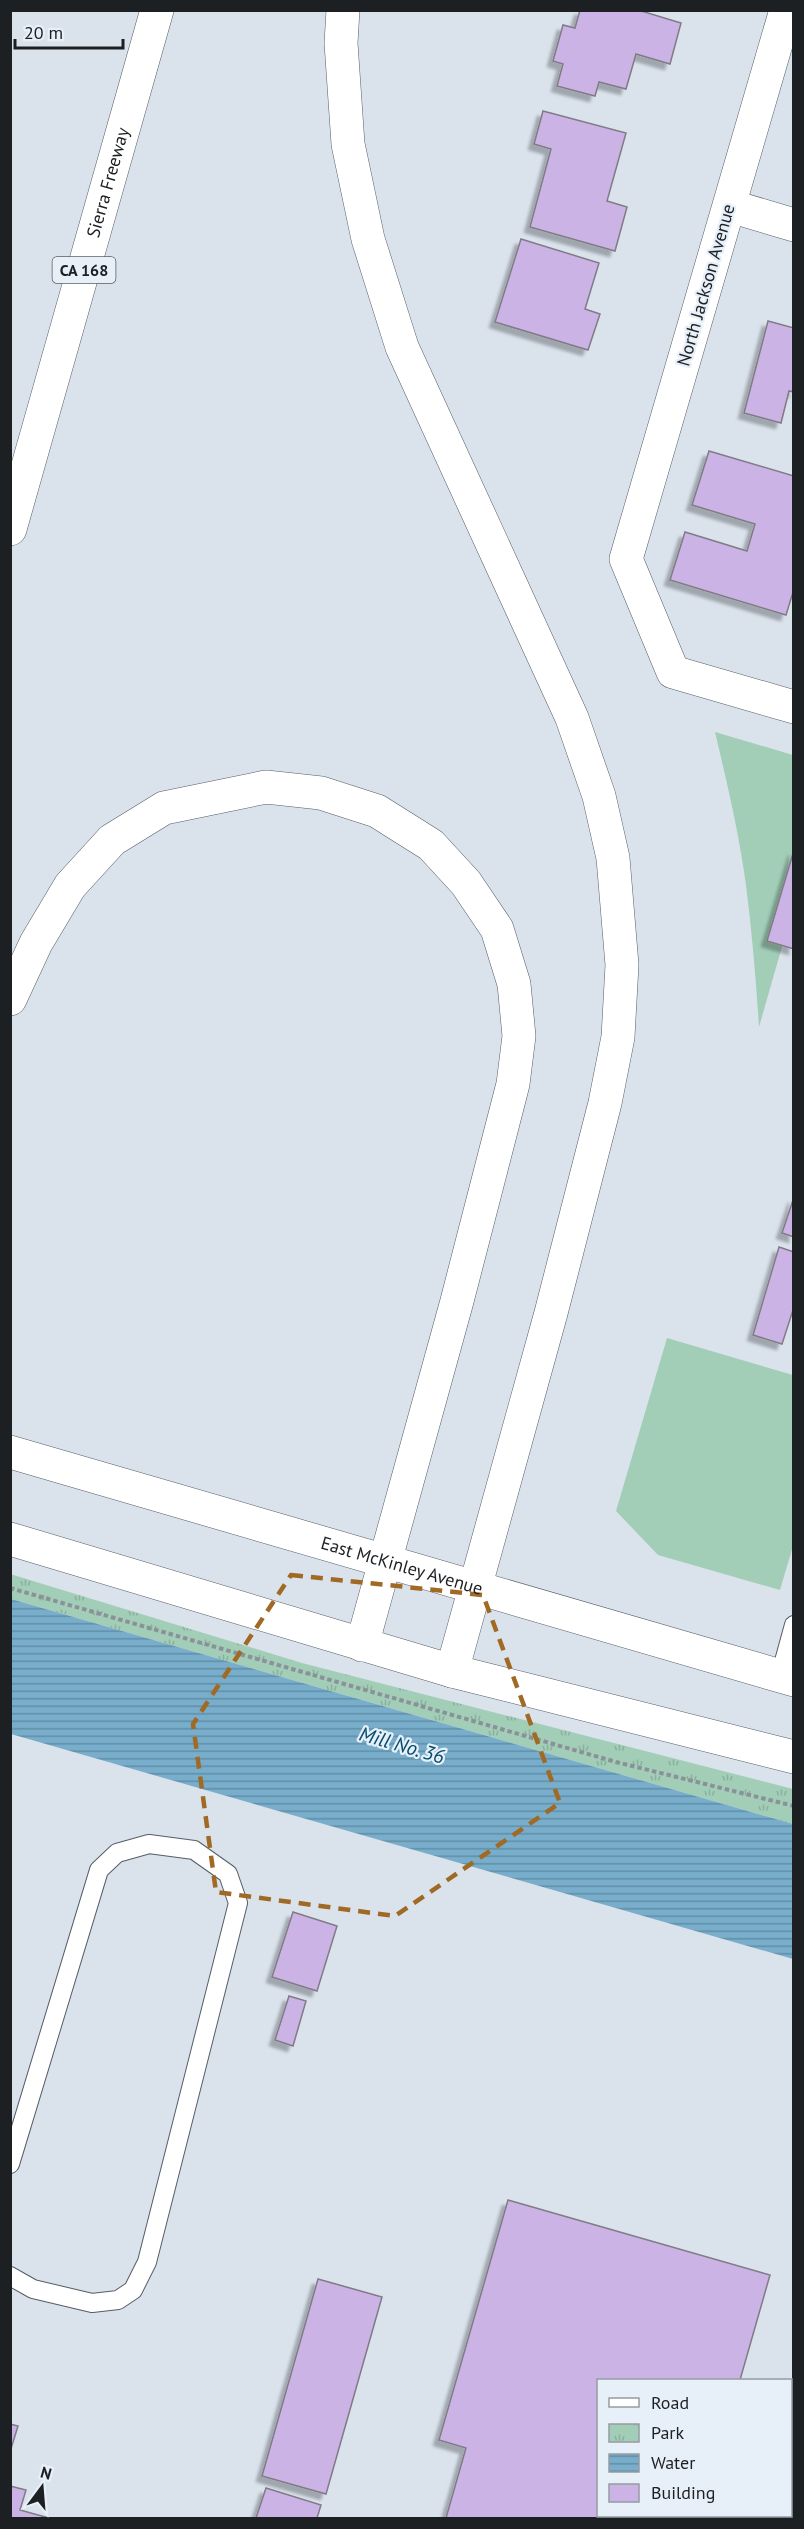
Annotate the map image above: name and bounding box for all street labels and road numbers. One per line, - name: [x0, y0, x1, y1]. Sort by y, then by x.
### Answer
- street label: Sierra Freeway: [81, 124, 134, 240]
- street label: North Jackson Avenue: [671, 201, 740, 369]
- road number: CA 168: [52, 257, 116, 283]
- street label: East McKinley Avenue: [318, 1531, 485, 1600]

